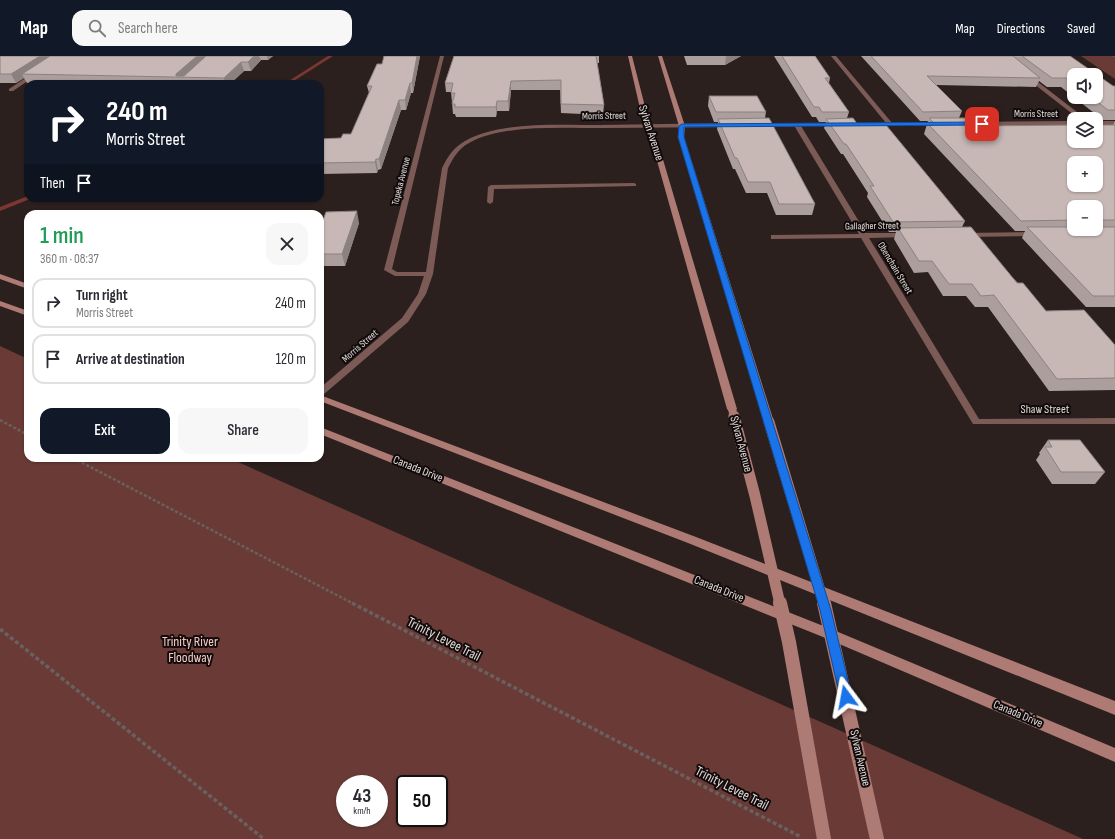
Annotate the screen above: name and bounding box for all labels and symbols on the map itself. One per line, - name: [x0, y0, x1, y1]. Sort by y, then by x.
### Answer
- street label: Sylvan Avenue: [635, 103, 667, 163]
- pin: [965, 107, 999, 141]
- street label: Morris Street: [1014, 108, 1058, 120]
- street label: Morris Street: [582, 110, 626, 122]
- street label: Topeka Avenue: [389, 156, 413, 206]
- street label: Gallagher Street: [845, 220, 899, 232]
- street label: Obenchain Street: [875, 240, 915, 296]
- street label: Morris Street: [339, 327, 381, 365]
- street label: Shaw Street: [1021, 402, 1070, 417]
- street label: Sylvan Avenue: [726, 414, 756, 474]
- street label: Canada Drive: [391, 452, 445, 486]
- street label: Canada Drive: [692, 572, 746, 606]
- street label: Trinity Levee Trail: [404, 613, 484, 665]
- park label: Trinity River Floodway: [162, 633, 218, 666]
- position arrow: [825, 676, 867, 718]
- street label: Canada Drive: [991, 697, 1045, 731]
- street label: Sylvan Avenue: [846, 728, 874, 788]
- street label: Trinity Levee Trail: [692, 762, 772, 814]
- speed limit sign: 50: [396, 775, 448, 827]

